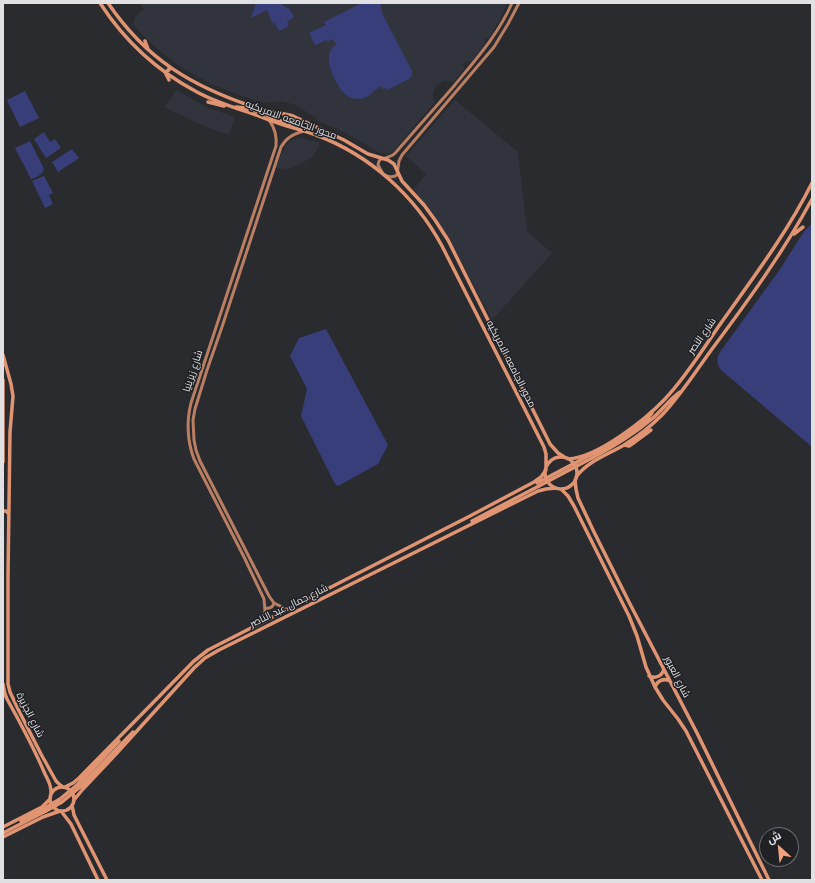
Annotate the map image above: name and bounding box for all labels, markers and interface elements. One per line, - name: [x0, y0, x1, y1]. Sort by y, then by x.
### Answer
- street label: محور الجامعه الامريكيه: [244, 98, 338, 142]
- street label: شارع النصر: [685, 316, 719, 356]
- street label: محور الجامعه الامريكيه: [484, 318, 538, 410]
- street label: شارع زيزينيا: [181, 349, 205, 393]
- street label: شارع جمال عبد الناصر: [248, 582, 330, 630]
- street label: شارع العبور: [661, 654, 693, 700]
- street label: شارع الجزيرة: [14, 691, 46, 739]
- north arrow: [759, 827, 799, 867]
- text: ش: [765, 828, 783, 847]

